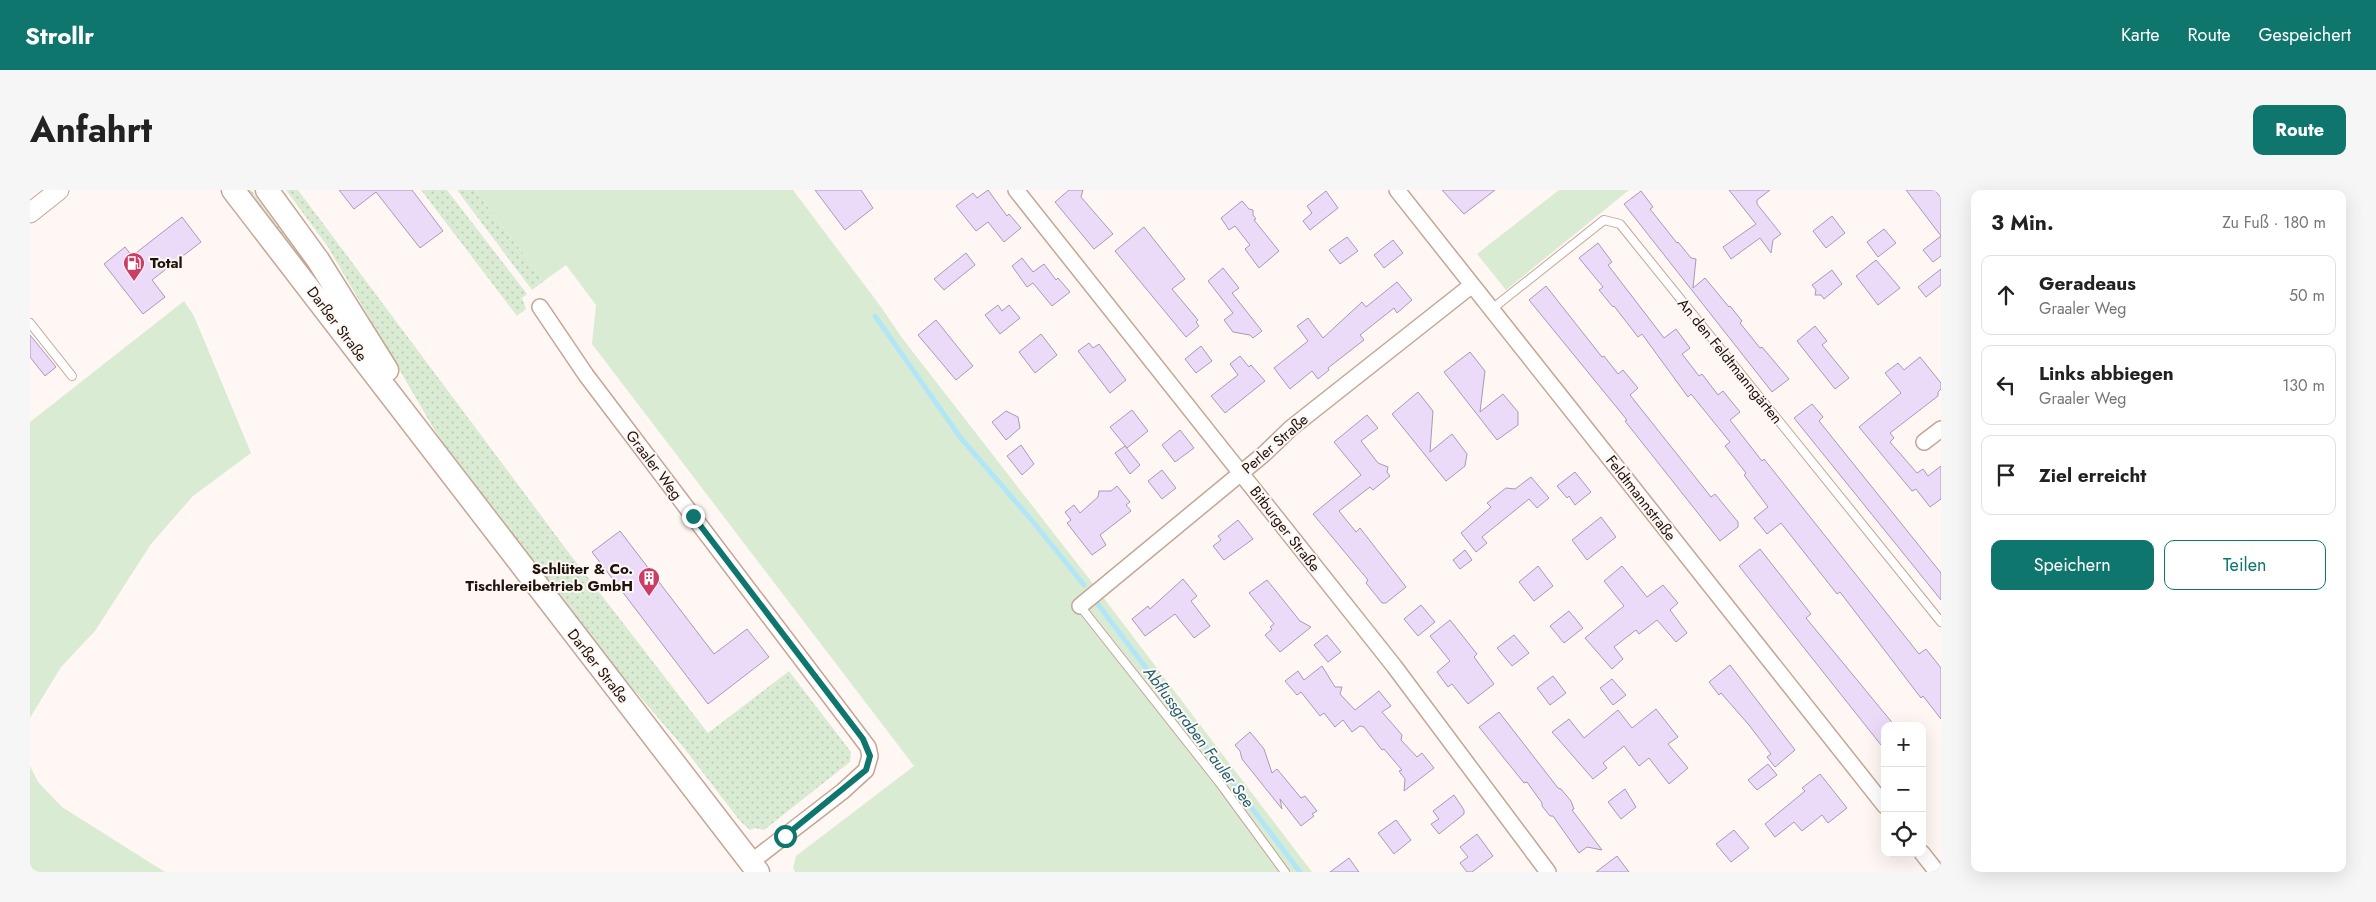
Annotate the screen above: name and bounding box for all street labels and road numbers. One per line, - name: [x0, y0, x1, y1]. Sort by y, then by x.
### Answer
- street label: Darßer Straße: [301, 282, 373, 366]
- street label: An den Feldtmanngärten: [1672, 293, 1788, 429]
- street label: Perler Straße: [1237, 409, 1313, 479]
- street label: Graaler Weg: [621, 426, 687, 504]
- street label: Feldtmannstraße: [1601, 451, 1682, 546]
- street label: Bitburger Straße: [1244, 481, 1326, 577]
- street label: Darßer Straße: [562, 624, 634, 708]

